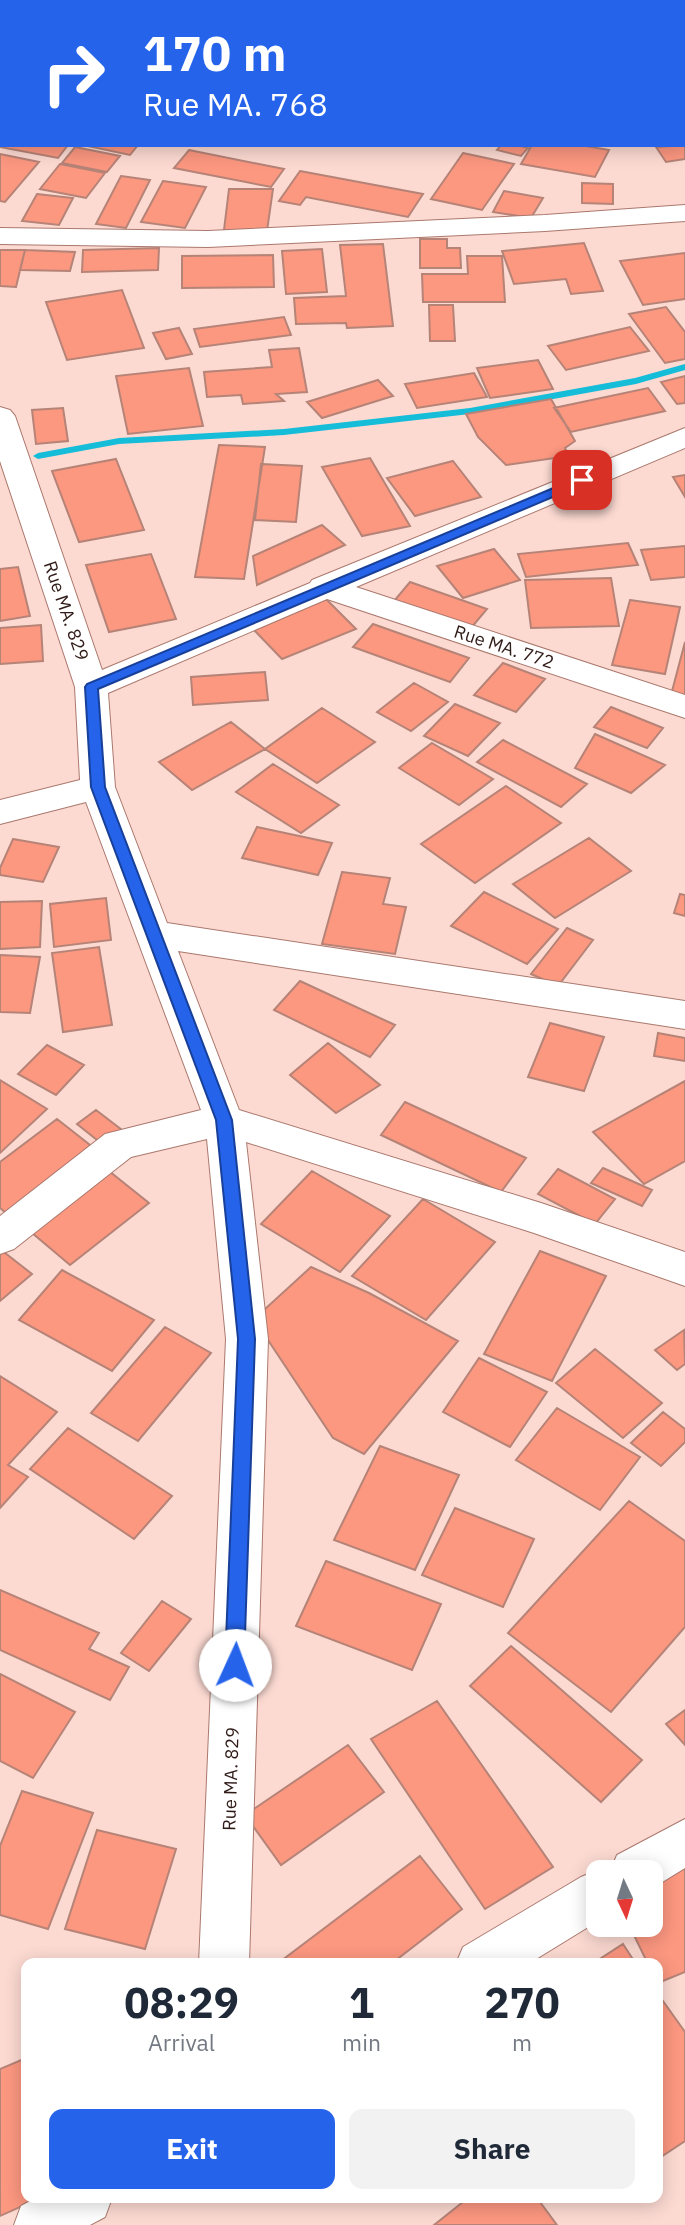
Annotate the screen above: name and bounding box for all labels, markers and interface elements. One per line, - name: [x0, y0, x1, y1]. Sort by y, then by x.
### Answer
- text: 170 m: [143, 21, 287, 84]
- icon: right: [28, 28, 119, 119]
- text: Rue MA. 768: [143, 83, 328, 125]
- pin: [552, 450, 612, 510]
- icon: arrive: [563, 461, 601, 499]
- street label: Rue MA. 829: [39, 558, 94, 664]
- street label: Rue MA. 772: [451, 620, 557, 674]
- position arrow: [198, 1628, 272, 1702]
- street label: Rue MA. 829: [217, 1727, 244, 1831]
- north arrow: [586, 1860, 663, 1937]
- map controls: [586, 1860, 663, 1937]
- text: 08:29: [124, 1975, 239, 2030]
- text: 1: [349, 1975, 374, 2030]
- text: 270: [484, 1975, 560, 2030]
- text: Arrival: [148, 2027, 215, 2057]
- text: min: [342, 2027, 381, 2057]
- text: m: [512, 2027, 532, 2057]
- button: Exit: [49, 2109, 335, 2189]
- button: Share: [349, 2109, 635, 2189]

